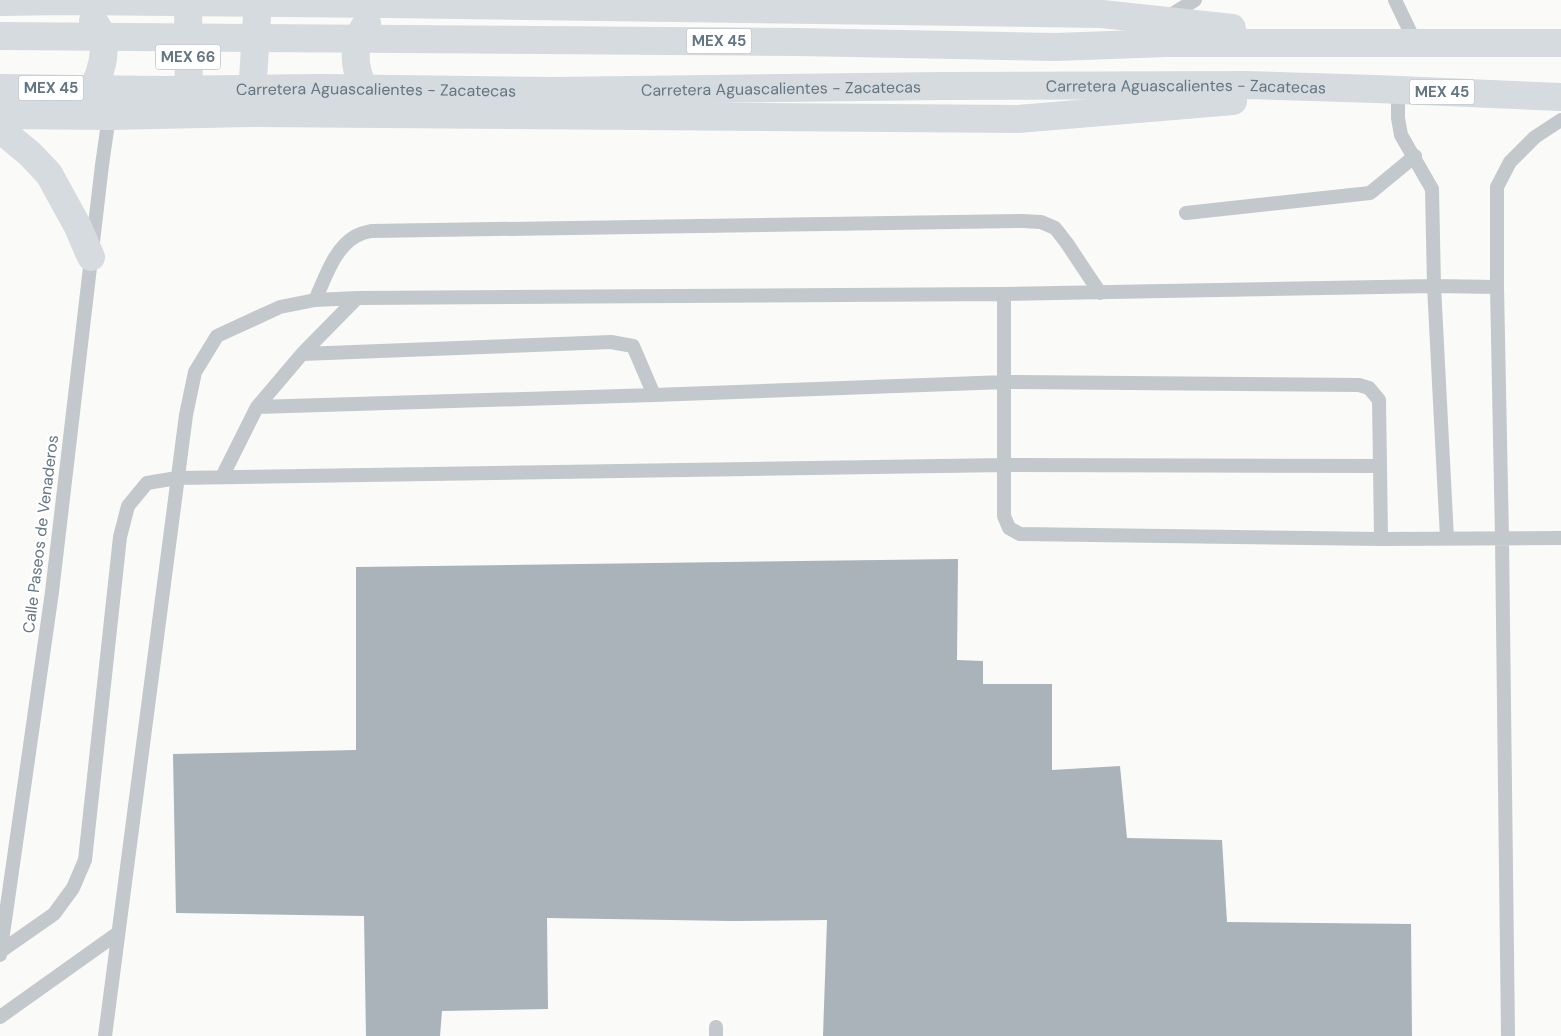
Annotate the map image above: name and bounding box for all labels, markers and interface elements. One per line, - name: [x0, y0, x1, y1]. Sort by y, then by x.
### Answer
- road number: MEX 45: [686, 28, 752, 54]
- road number: MEX 66: [156, 44, 220, 70]
- street label: Carretera Aguascalientes - Zacatecas: [1046, 75, 1326, 98]
- road number: MEX 45: [18, 76, 84, 100]
- street label: Carretera Aguascalientes - Zacatecas: [641, 76, 921, 101]
- street label: Carretera Aguascalientes - Zacatecas: [236, 78, 516, 102]
- road number: MEX 45: [1410, 80, 1474, 104]
- street label: Calle Paseos de Venaderos: [18, 434, 63, 634]

